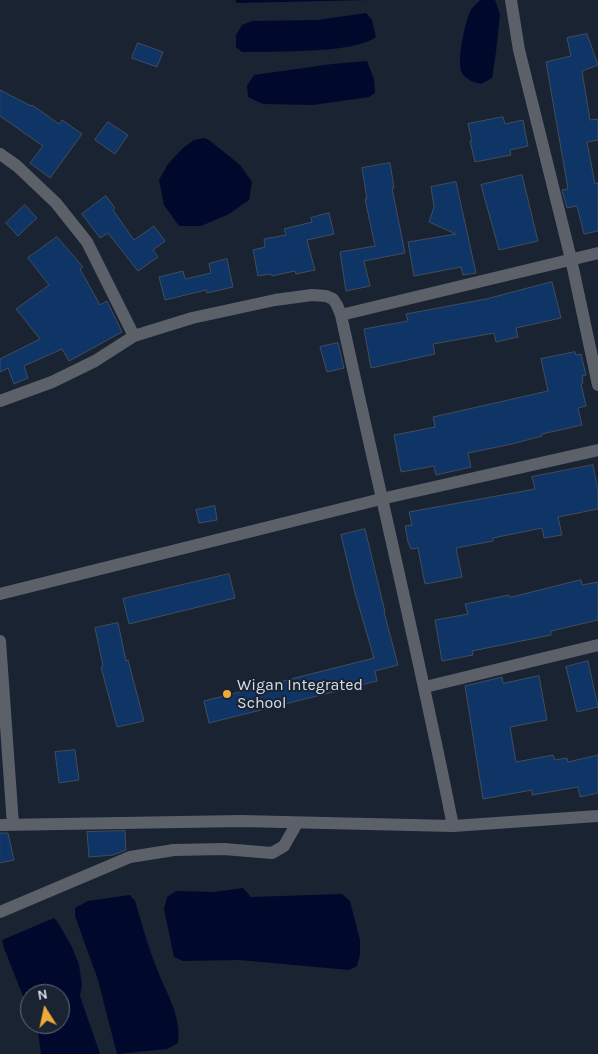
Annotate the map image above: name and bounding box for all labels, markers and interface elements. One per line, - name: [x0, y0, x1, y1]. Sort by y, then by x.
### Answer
- place label: Wigan Integrated School: [237, 675, 363, 713]
- marker: Wigan Integrated School: [221, 688, 233, 700]
- north arrow: [20, 984, 70, 1034]
- text: N: [36, 985, 49, 1004]

